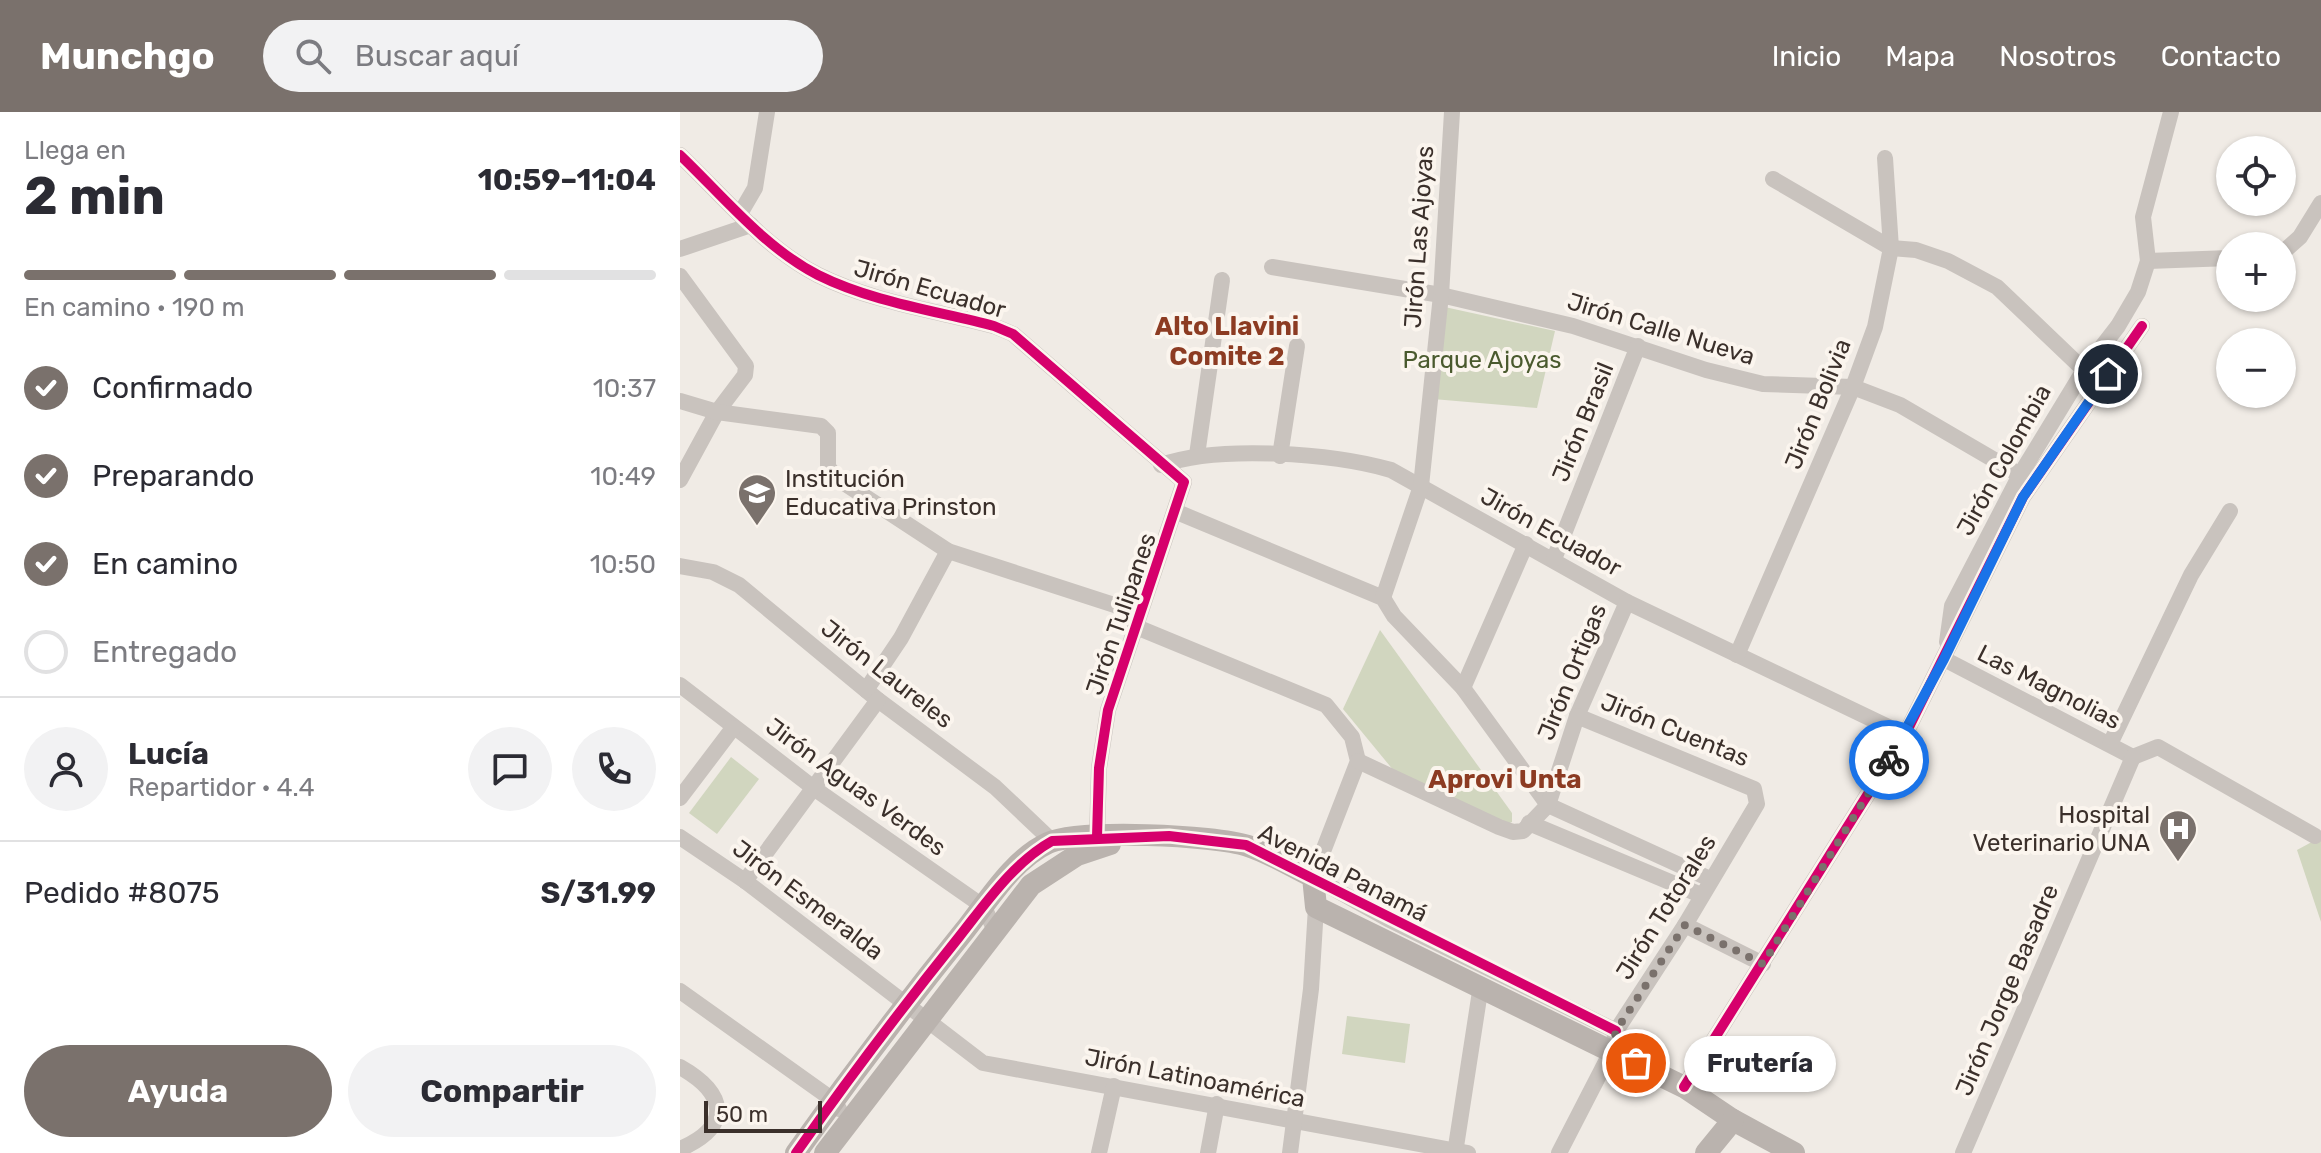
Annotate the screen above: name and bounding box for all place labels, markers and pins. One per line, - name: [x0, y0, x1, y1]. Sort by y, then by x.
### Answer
- pin: [2074, 340, 2142, 408]
- place label: Institución Educativa Prinston: [785, 465, 996, 521]
- school or university icon: Institución Educativa Prinston: [736, 472, 778, 527]
- place label: Hospital Veterinario UNA: [1972, 801, 2150, 857]
- hospital icon: Hospital Veterinario UNA: [2157, 808, 2199, 863]
- pin: [1602, 1029, 1670, 1097]
- callout: Frutería: [1684, 1035, 1836, 1091]

